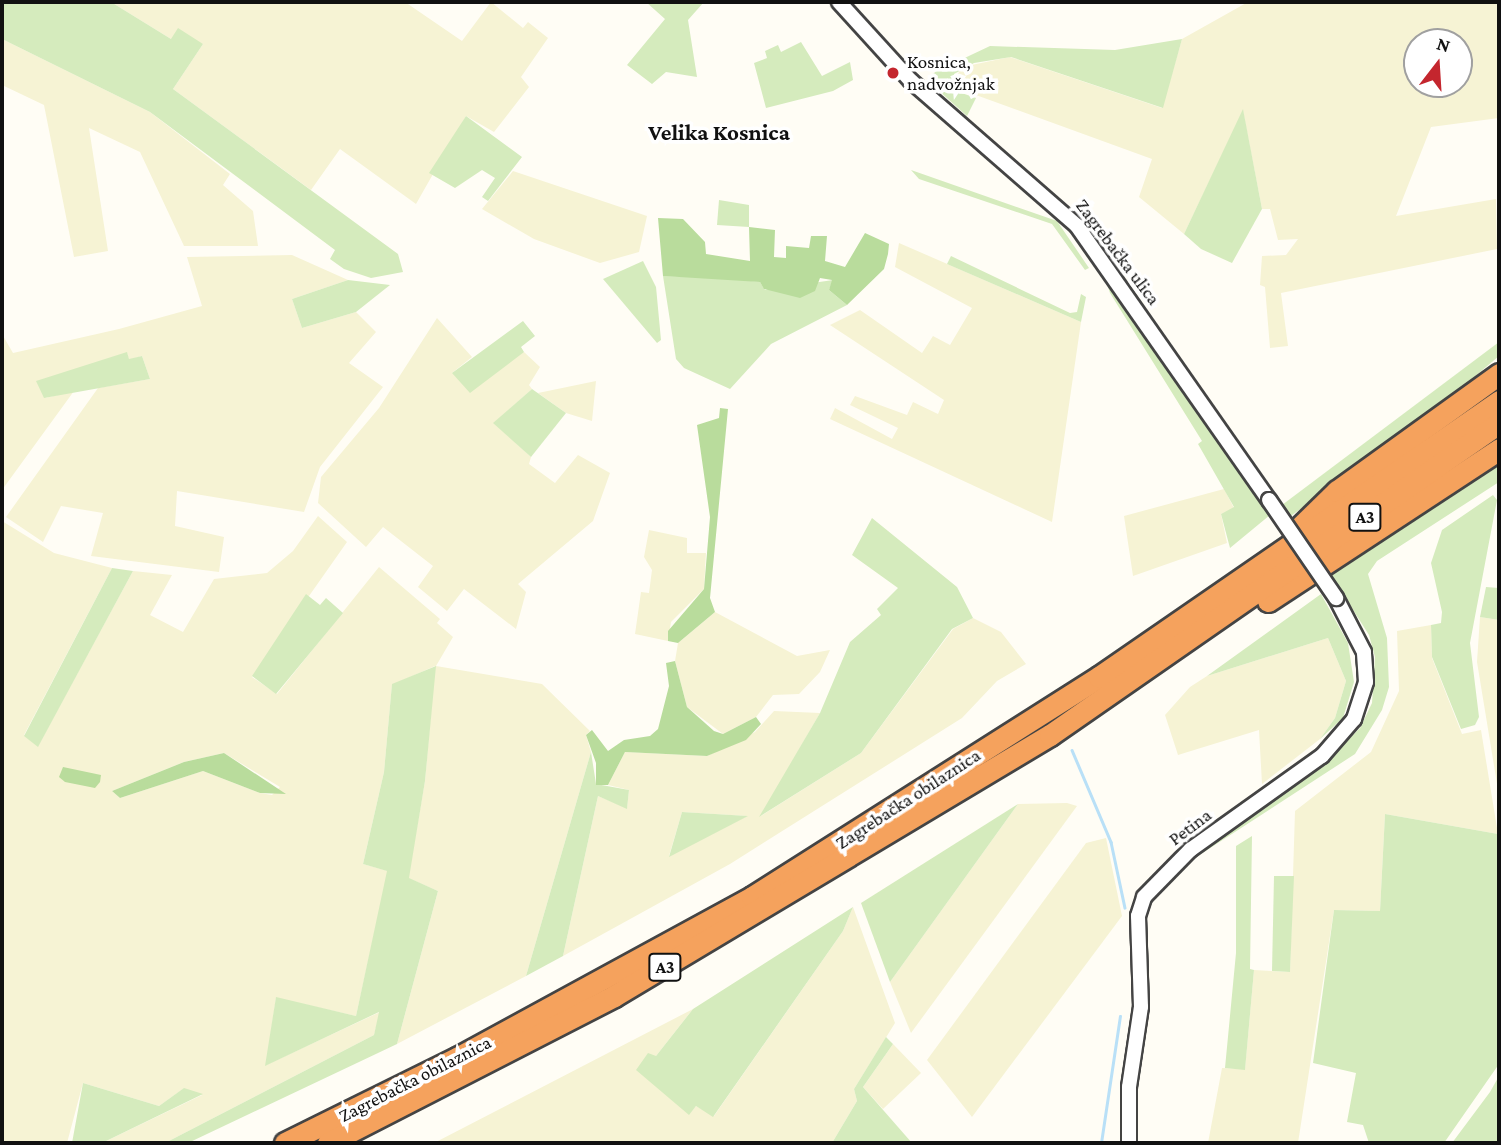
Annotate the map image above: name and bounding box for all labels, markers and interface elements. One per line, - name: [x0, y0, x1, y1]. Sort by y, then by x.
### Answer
- north arrow: [1403, 28, 1473, 98]
- text: N: [1434, 32, 1453, 56]
- place label: Kosnica, nadvožnjak: [907, 51, 995, 95]
- marker: Kosnica, nadvožnjak: [885, 65, 901, 81]
- district label: Velika Kosnica: [648, 118, 790, 146]
- street label: Zagrebačka ulica: [1071, 194, 1165, 310]
- road number: A3: [1348, 503, 1382, 532]
- street label: Zagrebačka obilaznica: [831, 744, 985, 854]
- street label: Petina: [1164, 804, 1216, 850]
- road number: A3: [648, 952, 682, 982]
- street label: Zagrebačka obilaznica: [335, 1031, 495, 1127]

